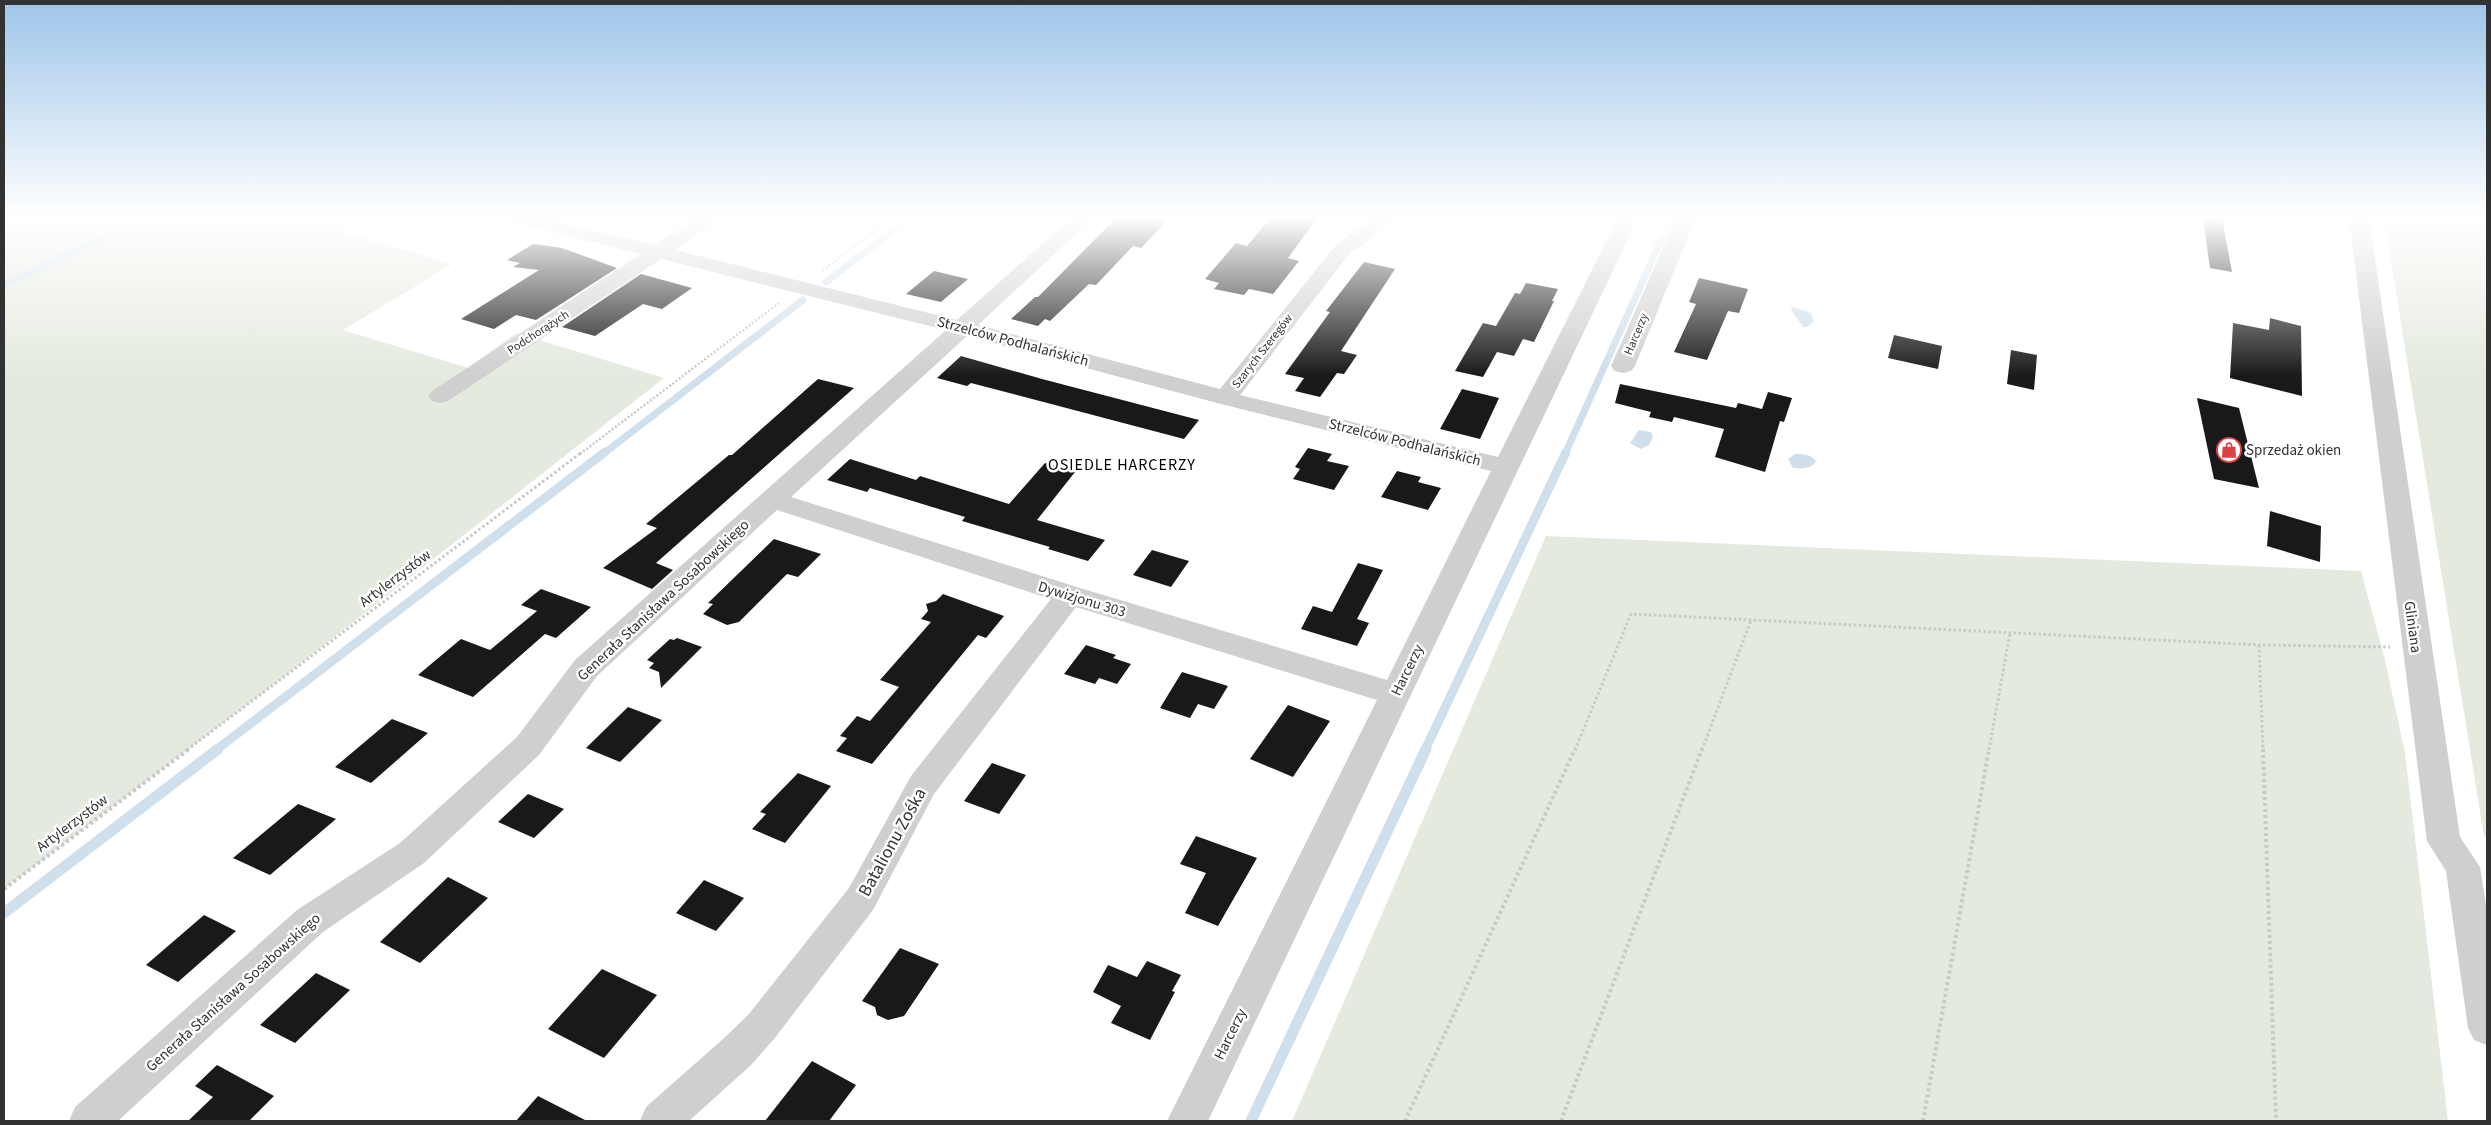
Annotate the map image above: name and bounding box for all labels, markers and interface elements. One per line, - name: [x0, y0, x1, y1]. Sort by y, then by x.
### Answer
- street label: Podchorążych: [504, 306, 573, 359]
- street label: Szarych Szeregów: [1228, 310, 1297, 392]
- street label: Harcerzy: [1620, 310, 1653, 358]
- street label: Strzelców Podhalańskich: [935, 311, 1091, 372]
- street label: Strzelców Podhalańskich: [1327, 413, 1483, 472]
- shop icon: Sprzedaż okien: [2216, 437, 2242, 463]
- place label: Sprzedaż okien: [2246, 440, 2341, 461]
- district label: OSIEDLE HARCERZY: [1048, 454, 1196, 476]
- street label: Generała Stanisława Sosabowskiego: [573, 515, 754, 686]
- street label: Artylerzystów: [355, 544, 436, 612]
- street label: Dywizjonu 303: [1035, 576, 1128, 623]
- street label: Gliniana: [2398, 600, 2427, 654]
- street label: Harcerzy: [1386, 641, 1429, 699]
- street label: Batalionu Zośka: [852, 783, 933, 901]
- street label: Artylerzystów: [32, 789, 113, 857]
- street label: Generała Stanisława Sosabowskiego: [141, 908, 325, 1077]
- street label: Harcerzy: [1209, 1005, 1252, 1063]

